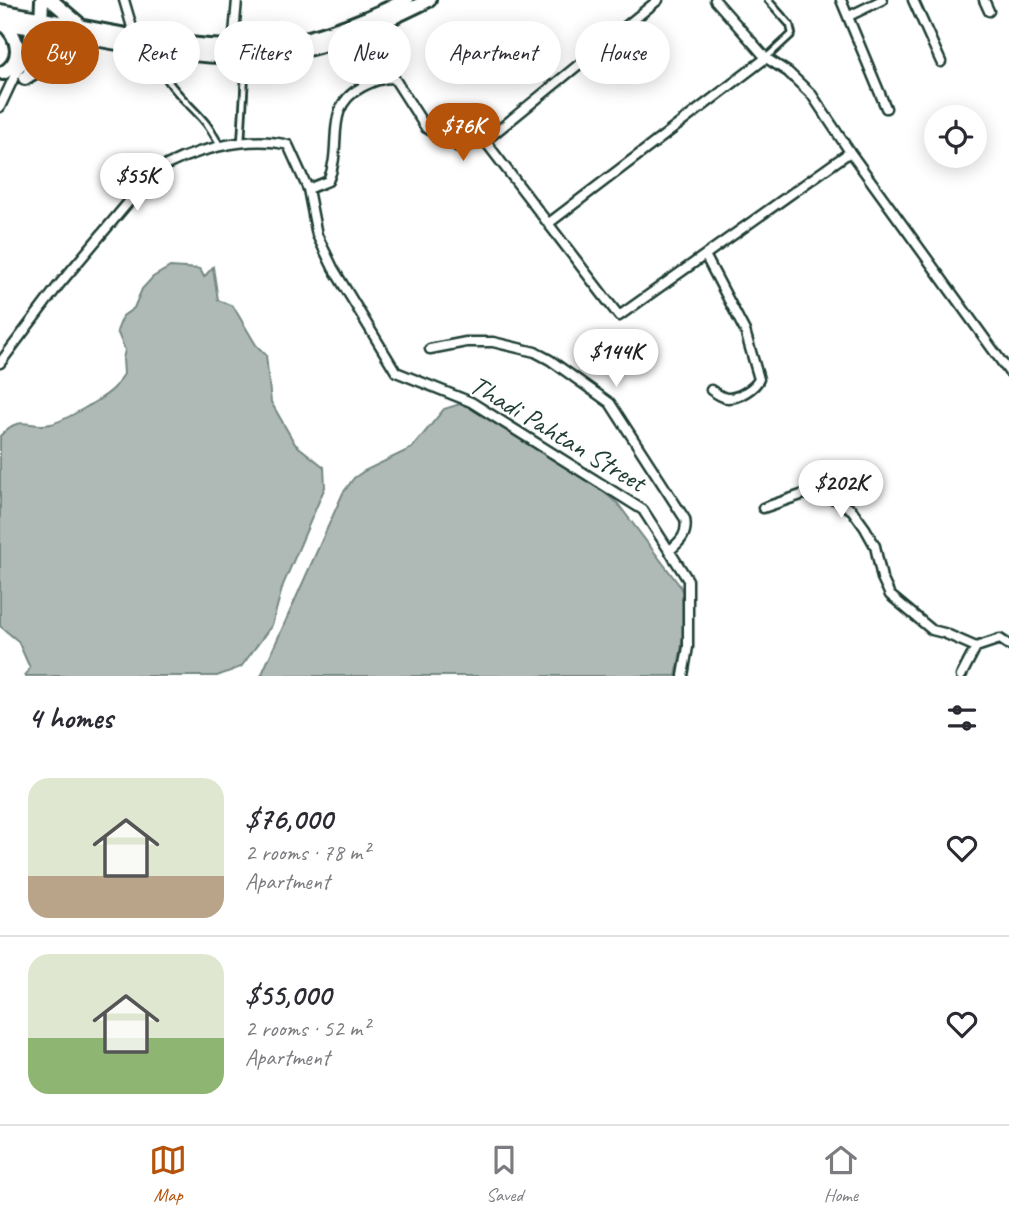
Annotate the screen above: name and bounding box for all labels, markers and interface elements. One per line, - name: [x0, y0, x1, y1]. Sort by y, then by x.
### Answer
- chip: Buy: [21, 21, 99, 84]
- chip: Rent: [113, 21, 200, 84]
- chip: Filters: [214, 21, 314, 84]
- chip: New: [328, 21, 411, 84]
- chip: Apartment: [425, 21, 561, 84]
- chip: House: [575, 21, 670, 84]
- pin: $76K: [422, 104, 504, 163]
- map controls: [924, 105, 987, 168]
- button: locate: [924, 105, 987, 168]
- text: $76K: [441, 111, 485, 140]
- pin: $55K: [96, 154, 178, 213]
- text: $55K: [116, 161, 158, 190]
- pin: $144K: [567, 330, 665, 389]
- text: $144K: [589, 337, 643, 366]
- street label: Thadi Pahtan Street: [464, 367, 655, 501]
- pin: $202K: [792, 461, 890, 520]
- text: $202K: [814, 468, 868, 497]
- text: 4 homes: [28, 699, 113, 737]
- icon: filters: [943, 699, 981, 737]
- text: $76,000: [245, 800, 332, 838]
- icon: home: [84, 806, 168, 890]
- icon: heart: [943, 829, 981, 867]
- text: 2 rooms · 78 m²: [245, 838, 369, 867]
- text: Apartment: [245, 867, 330, 896]
- text: $55,000: [245, 976, 331, 1014]
- icon: home: [84, 982, 168, 1066]
- icon: heart: [943, 1005, 981, 1043]
- text: 2 rooms · 52 m²: [245, 1014, 369, 1043]
- text: Apartment: [245, 1043, 330, 1072]
- tab: Map: [149, 1141, 187, 1207]
- tab: Saved: [485, 1141, 523, 1207]
- tab: Home: [822, 1141, 860, 1207]

